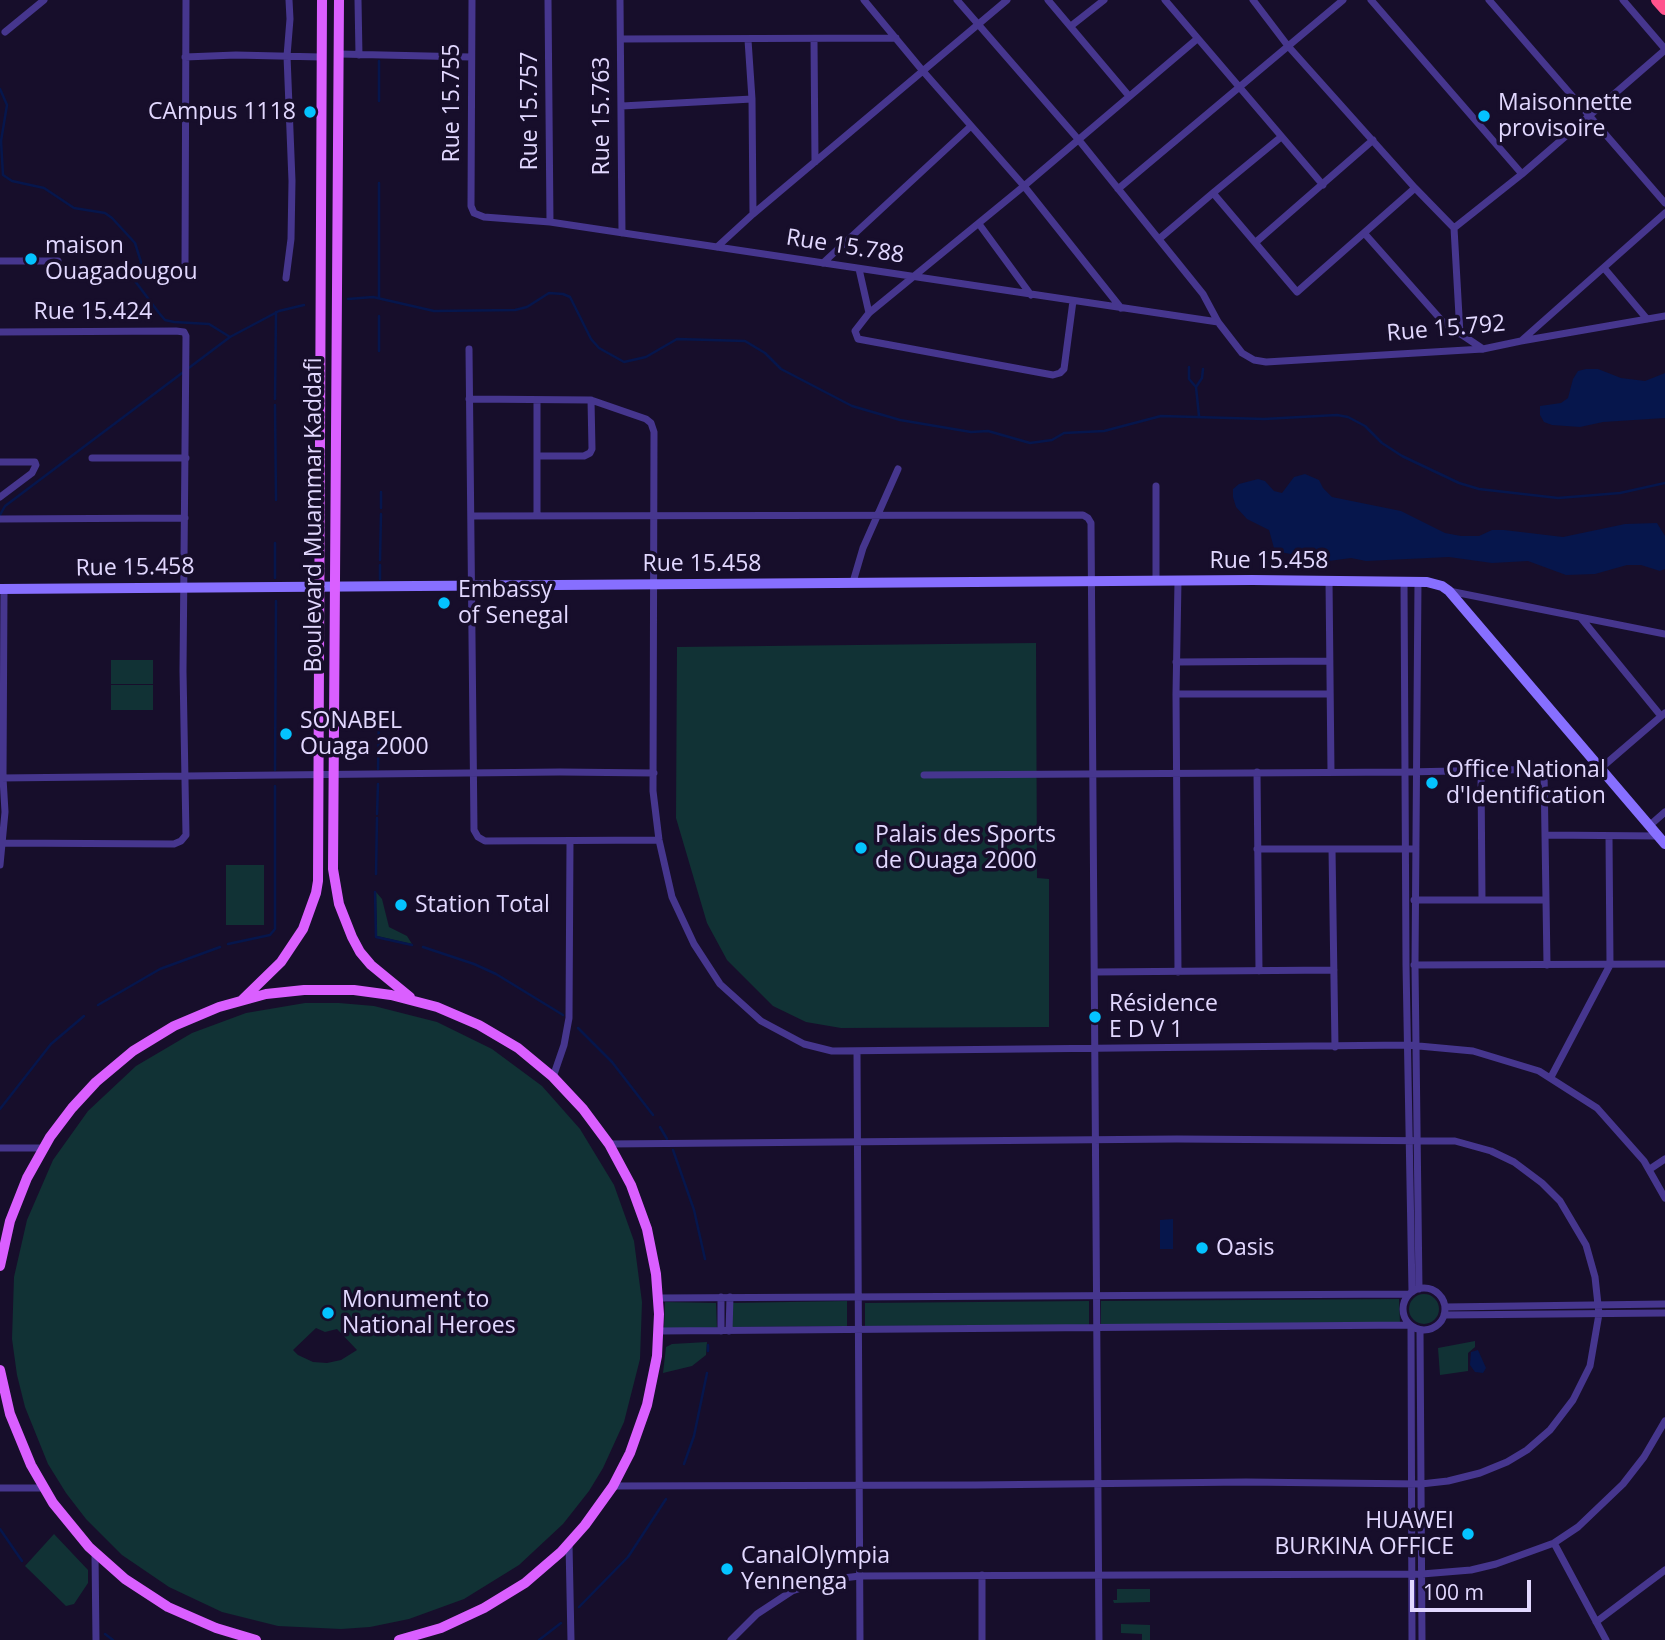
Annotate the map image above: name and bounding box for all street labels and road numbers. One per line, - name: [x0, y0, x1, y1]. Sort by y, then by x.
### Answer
- street label: Rue 15.755: [438, 44, 466, 162]
- street label: Rue 15.757: [516, 52, 544, 170]
- street label: Rue 15.763: [588, 57, 616, 175]
- street label: Rue 15.788: [784, 224, 906, 270]
- street label: Rue 15.424: [34, 298, 152, 326]
- street label: Rue 15.792: [1386, 310, 1506, 348]
- street label: Boulevard Muammar Kaddafi: [300, 358, 328, 672]
- street label: Rue 15.458: [1210, 547, 1328, 575]
- street label: Rue 15.458: [643, 550, 761, 578]
- street label: Rue 15.458: [75, 553, 195, 583]

